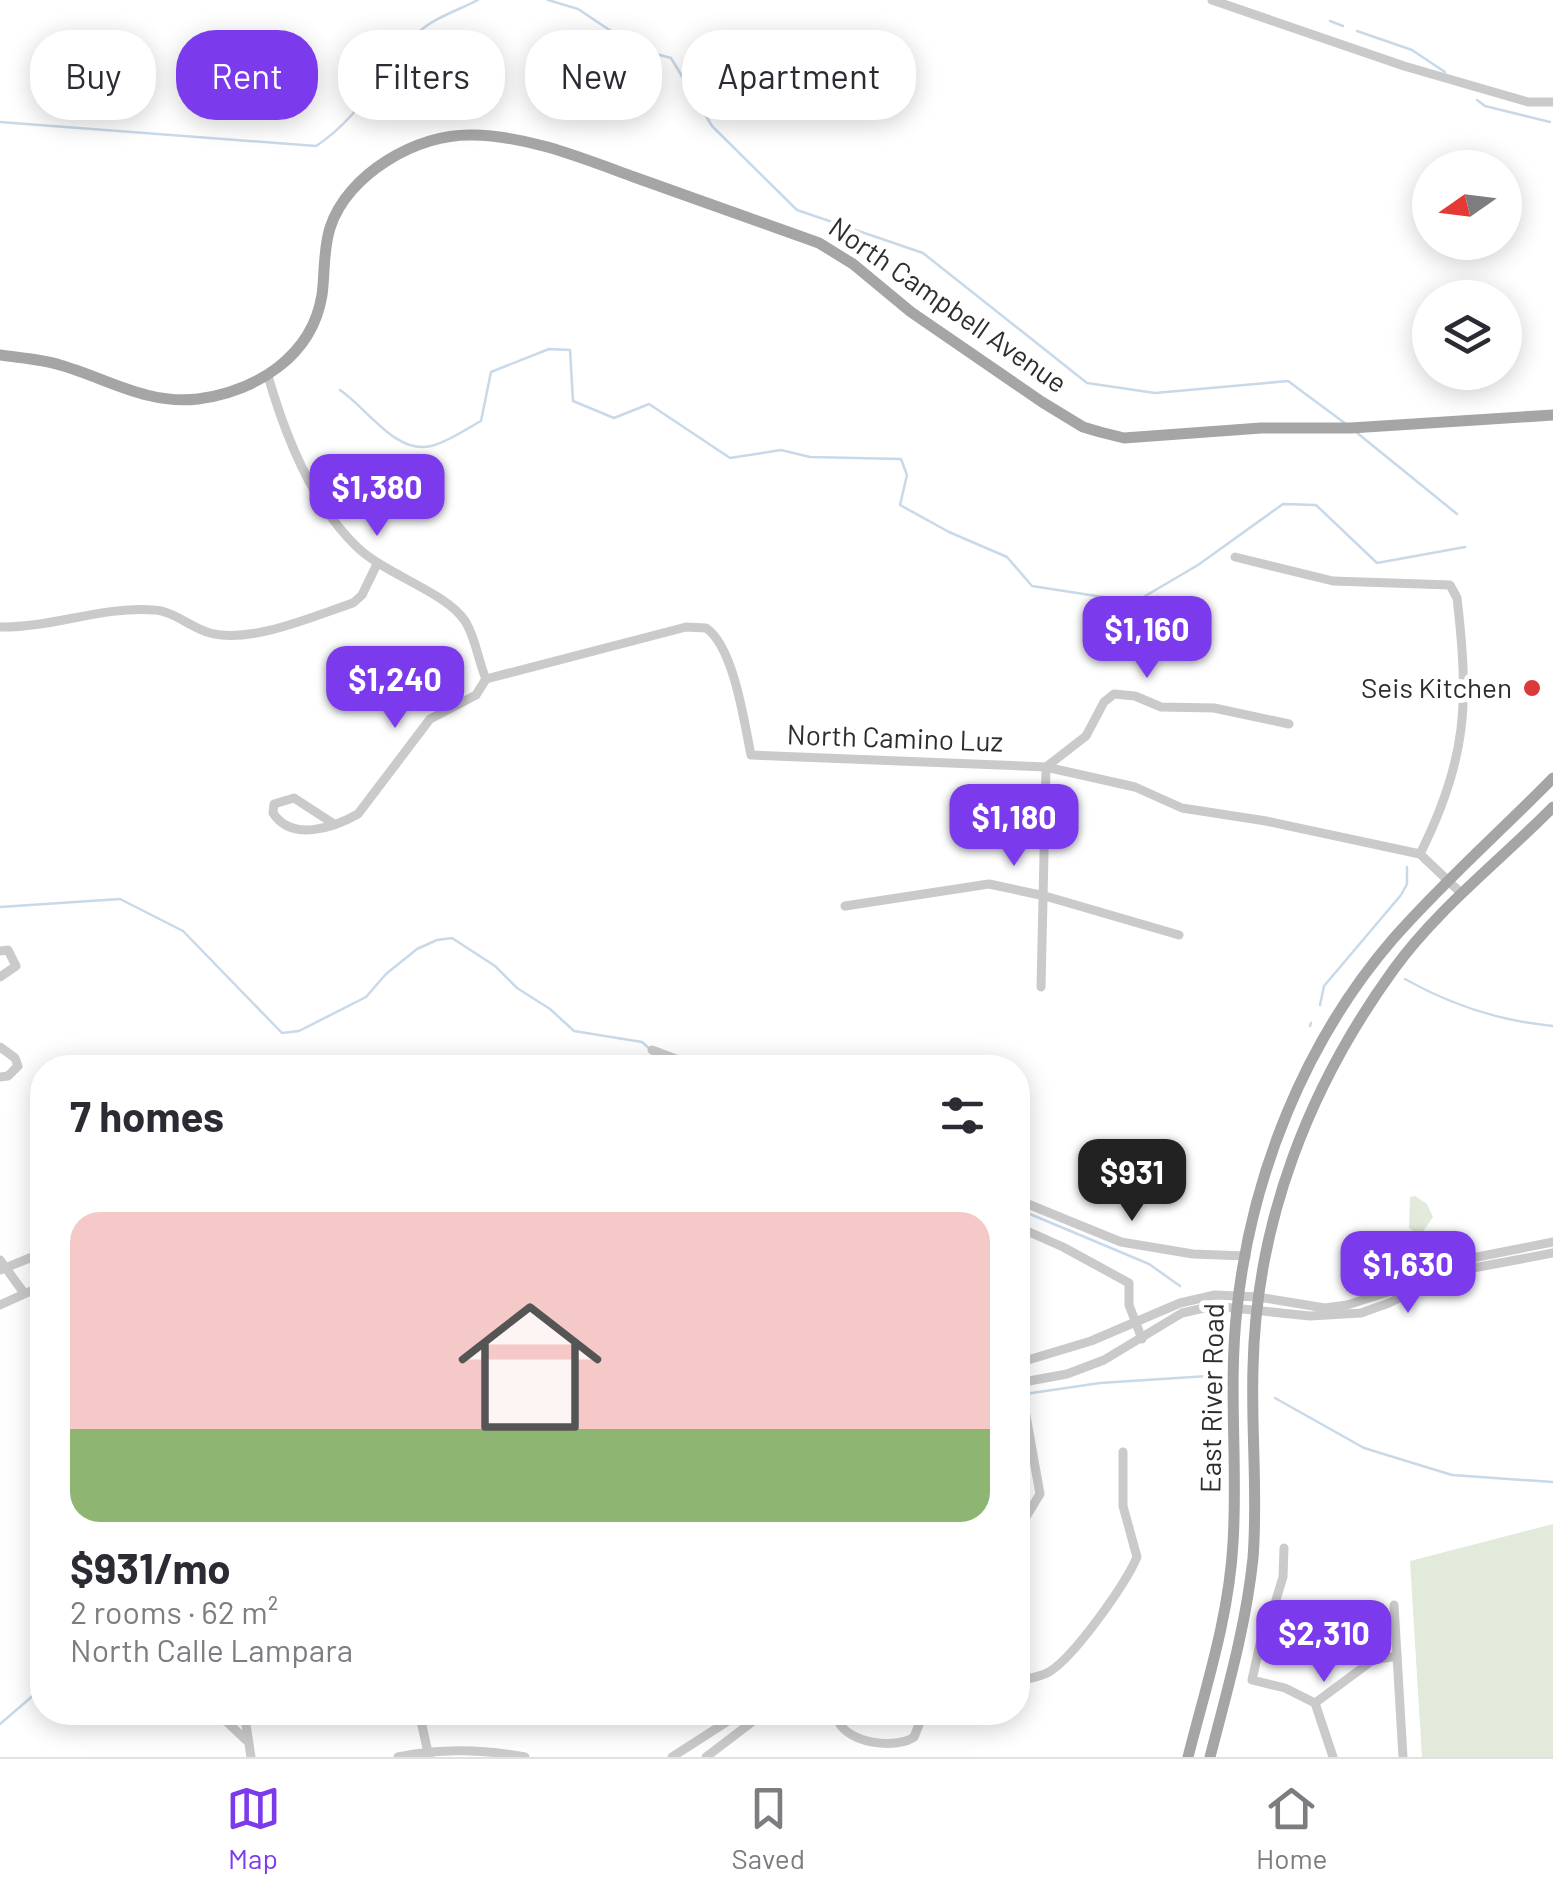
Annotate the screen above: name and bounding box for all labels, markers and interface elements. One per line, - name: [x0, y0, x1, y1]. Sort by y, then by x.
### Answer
- chip: Buy: [30, 30, 156, 120]
- chip: Rent: [176, 30, 318, 120]
- chip: Filters: [338, 30, 505, 120]
- chip: New: [525, 30, 662, 120]
- chip: Apartment: [682, 30, 916, 120]
- north arrow: [1412, 150, 1522, 260]
- map controls: [1412, 150, 1522, 390]
- street label: North Campbell Avenue: [823, 209, 1074, 399]
- button: layers: [1412, 280, 1522, 390]
- pin: $1,380: [296, 454, 458, 539]
- text: $1,380: [332, 467, 422, 505]
- pin: $1,160: [1066, 596, 1228, 681]
- text: $1,160: [1105, 609, 1189, 647]
- pin: $1,240: [314, 646, 476, 731]
- text: $1,240: [348, 659, 442, 697]
- place label: Seis Kitchen: [1361, 670, 1512, 704]
- marker: Seis Kitchen: [1521, 677, 1543, 699]
- street label: North Camino Luz: [786, 716, 1004, 758]
- pin: $1,180: [933, 784, 1095, 869]
- text: $1,180: [972, 797, 1057, 835]
- icon: filters: [935, 1088, 990, 1143]
- text: 7 homes: [70, 1090, 224, 1140]
- pin: $931: [1073, 1139, 1191, 1224]
- text: $931: [1100, 1152, 1164, 1190]
- pin: $1,630: [1327, 1231, 1489, 1316]
- text: $1,630: [1363, 1244, 1453, 1282]
- icon: home: [440, 1277, 620, 1457]
- street label: East River Road: [1192, 1303, 1230, 1493]
- text: $931/mo: [70, 1542, 231, 1592]
- text: 2 rooms · 62 m²: [70, 1592, 278, 1630]
- pin: $2,310: [1243, 1600, 1405, 1685]
- text: $2,310: [1278, 1613, 1370, 1651]
- text: North Calle Lampara: [70, 1630, 353, 1668]
- tab: Map: [226, 1781, 281, 1875]
- tab: Saved: [732, 1781, 805, 1875]
- tab: Home: [1256, 1781, 1327, 1875]

